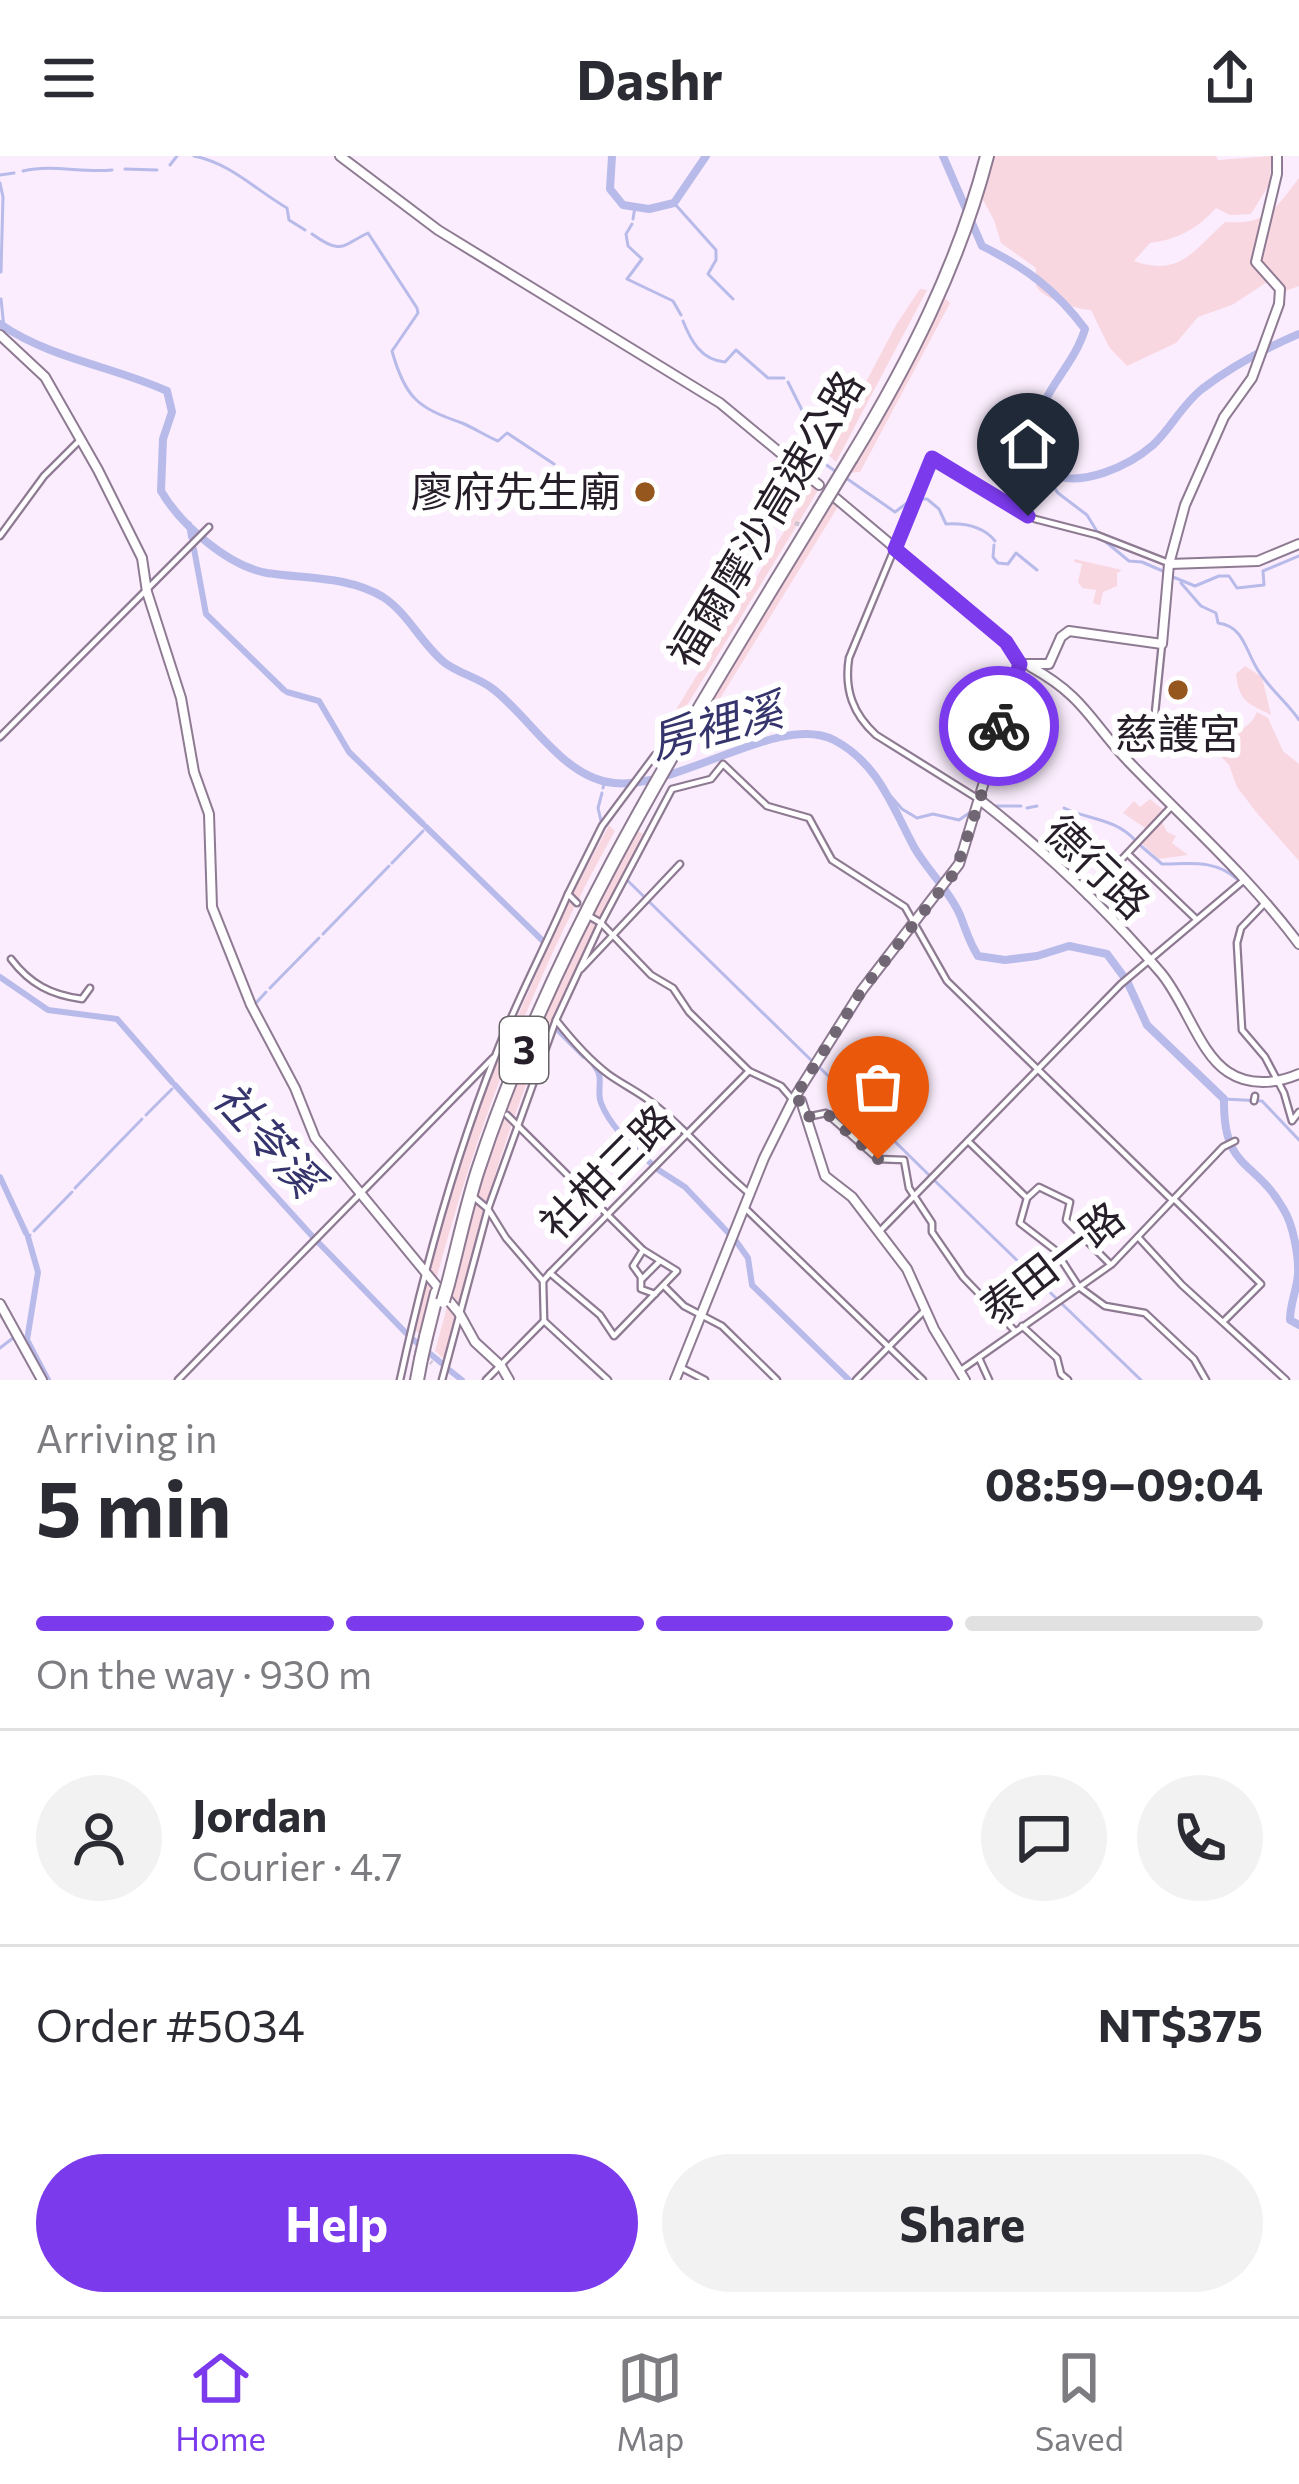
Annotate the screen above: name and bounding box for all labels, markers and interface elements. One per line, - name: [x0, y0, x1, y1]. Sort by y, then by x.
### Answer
- icon: menu: [36, 45, 102, 111]
- text: Dashr: [576, 45, 723, 111]
- icon: share: [1197, 45, 1263, 111]
- street label: 福爾摩沙高速公路: [655, 361, 873, 675]
- pin: [977, 393, 1079, 516]
- icon: home: [995, 411, 1061, 477]
- place label: 廖府先生廟: [411, 464, 621, 516]
- marker: 廖府先生廟: [632, 479, 658, 505]
- courier: [939, 666, 1059, 786]
- marker: 慈護宮: [1165, 677, 1191, 703]
- water label: 房裡溪: [643, 678, 793, 768]
- icon: bike: [966, 693, 1032, 759]
- place label: 慈護宮: [1115, 706, 1241, 758]
- street label: 德行路: [1035, 803, 1162, 928]
- road number: 3: [500, 1017, 548, 1083]
- pin: [827, 1036, 929, 1159]
- icon: bag: [845, 1054, 911, 1120]
- water label: 社苓溪: [204, 1069, 339, 1210]
- street label: 社柑三路: [528, 1093, 683, 1248]
- street label: 泰田一路: [969, 1189, 1133, 1334]
- text: Arriving in: [36, 1413, 217, 1461]
- text: 08:59–09:04: [985, 1455, 1263, 1510]
- text: 5 min: [36, 1458, 231, 1553]
- text: On the way · 930 m: [36, 1649, 372, 1697]
- button: person: [36, 1775, 162, 1901]
- button: chat: [981, 1775, 1107, 1901]
- button: phone: [1137, 1775, 1263, 1901]
- text: Jordan: [192, 1786, 327, 1841]
- text: Courier · 4.7: [192, 1841, 402, 1889]
- text: Order #5034: [36, 1996, 305, 2051]
- text: NT$375: [1098, 1996, 1263, 2051]
- button: Help: [36, 2154, 638, 2292]
- button: Share: [662, 2154, 1263, 2292]
- tab: Home: [175, 2345, 266, 2458]
- tab: Map: [616, 2345, 684, 2458]
- tab: Saved: [1035, 2345, 1124, 2458]

